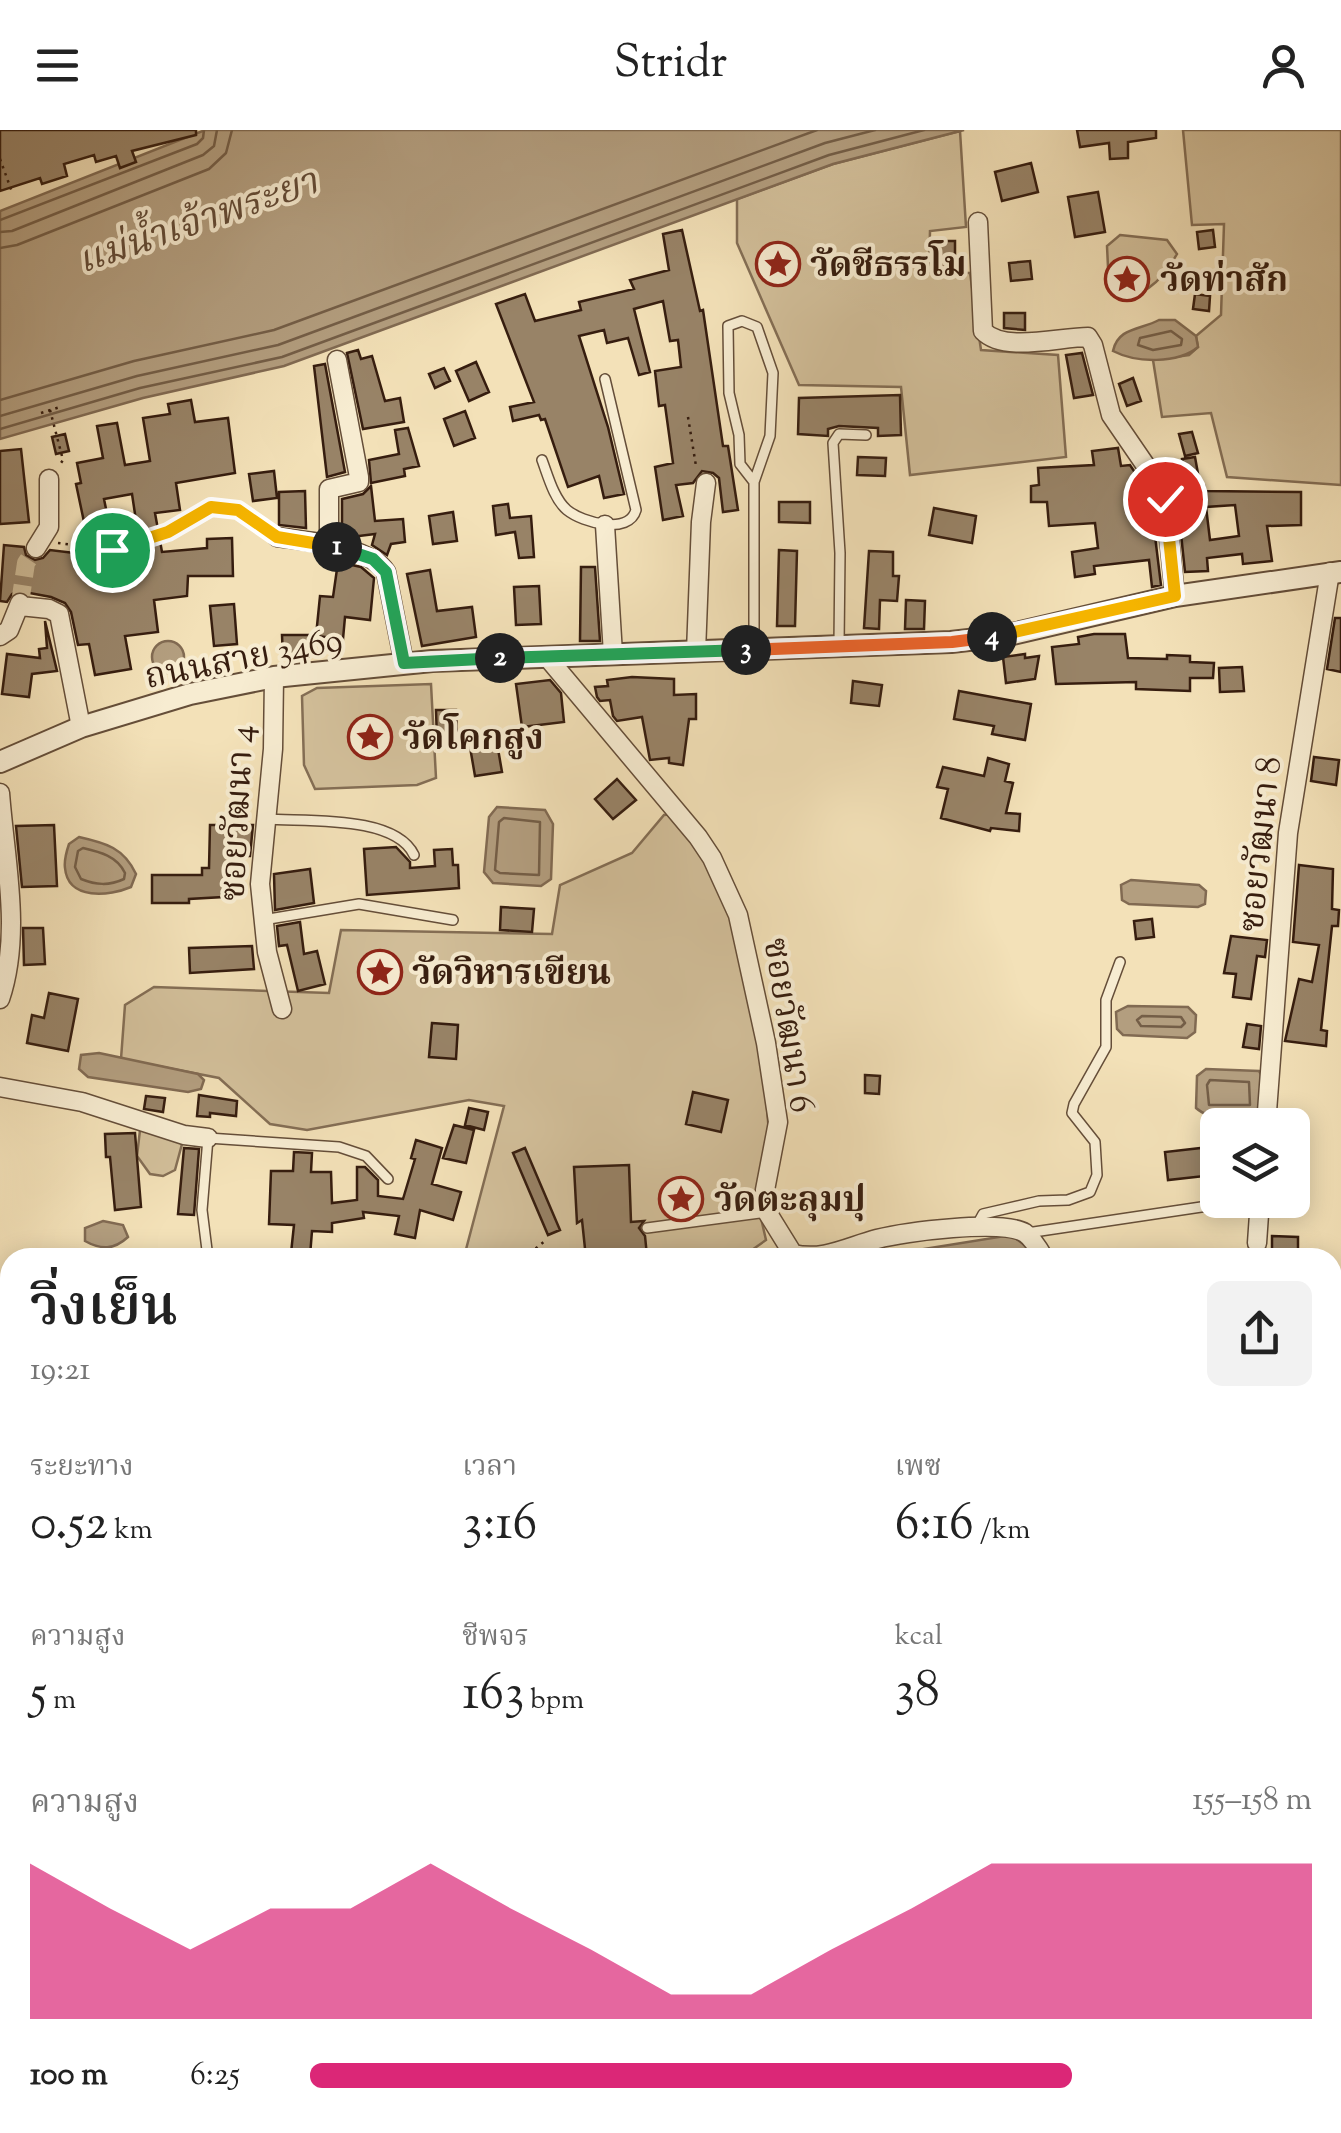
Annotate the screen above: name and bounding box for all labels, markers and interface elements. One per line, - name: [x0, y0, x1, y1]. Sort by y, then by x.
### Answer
- text: Stridr: [614, 33, 727, 98]
- icon: menu: [30, 38, 85, 93]
- icon: person: [1256, 38, 1311, 93]
- water label: แม่น้ำเจ้าพระยา: [69, 152, 327, 290]
- place label: วัดชีธรรโม: [810, 240, 966, 293]
- place icon: วัดชีธรรโม: [755, 241, 801, 287]
- place icon: วัดท่าสัก: [1104, 256, 1150, 302]
- place label: วัดท่าสัก: [1160, 257, 1288, 308]
- pin: [1123, 457, 1208, 542]
- icon: check: [1138, 472, 1193, 527]
- pin: [70, 508, 155, 593]
- pin: 1: [312, 522, 362, 572]
- icon: arrive: [85, 523, 140, 578]
- text: 1: [332, 527, 342, 567]
- pin: 4: [967, 612, 1017, 662]
- street label: ถนนสาย 3469: [140, 616, 347, 705]
- text: 4: [985, 617, 999, 657]
- pin: 3: [721, 625, 771, 675]
- text: 3: [740, 630, 752, 670]
- pin: 2: [475, 633, 525, 683]
- text: 2: [493, 638, 507, 678]
- place label: วัดโคกสูง: [402, 713, 544, 766]
- place icon: วัดโคกสูง: [347, 714, 393, 760]
- street label: ซอยวัฒนา 4: [209, 724, 270, 903]
- street label: ซอยวัฒนา 8: [1228, 754, 1297, 935]
- street label: ซอยวัฒนา 6: [748, 934, 826, 1117]
- place icon: วัดวิหารเขียน: [357, 949, 403, 995]
- place label: วัดวิหารเขียน: [412, 950, 611, 1001]
- map controls: [1200, 1108, 1310, 1218]
- button: layers: [1200, 1108, 1310, 1218]
- place icon: วัดตะลุมปุ: [658, 1176, 704, 1222]
- place label: วัดตะลุมปุ: [714, 1177, 866, 1228]
- text: วิ่งเย็น: [30, 1271, 178, 1350]
- button: share: [1207, 1281, 1312, 1386]
- text: 19:21: [30, 1348, 90, 1394]
- text: ระยะทาง: [30, 1448, 134, 1488]
- text: เวลา: [462, 1448, 517, 1488]
- text: เพซ: [895, 1448, 941, 1488]
- text: 0.52: [30, 1490, 108, 1562]
- text: 3:16: [462, 1490, 537, 1562]
- text: 6:16: [895, 1490, 974, 1562]
- text: km: [108, 1511, 153, 1551]
- text: /km: [974, 1511, 1030, 1551]
- text: kcal: [895, 1617, 943, 1657]
- text: ความสูง: [30, 1618, 125, 1658]
- text: ชีพจร: [462, 1618, 529, 1658]
- text: 38: [895, 1657, 940, 1729]
- text: 5: [30, 1660, 47, 1732]
- text: 163: [462, 1660, 524, 1732]
- text: m: [47, 1681, 76, 1721]
- text: bpm: [524, 1681, 584, 1721]
- text: 155–158 m: [1192, 1778, 1312, 1824]
- text: ความสูง: [30, 1781, 139, 1827]
- text: 100 m: [30, 2053, 108, 2099]
- text: 6:25: [190, 2053, 240, 2099]

